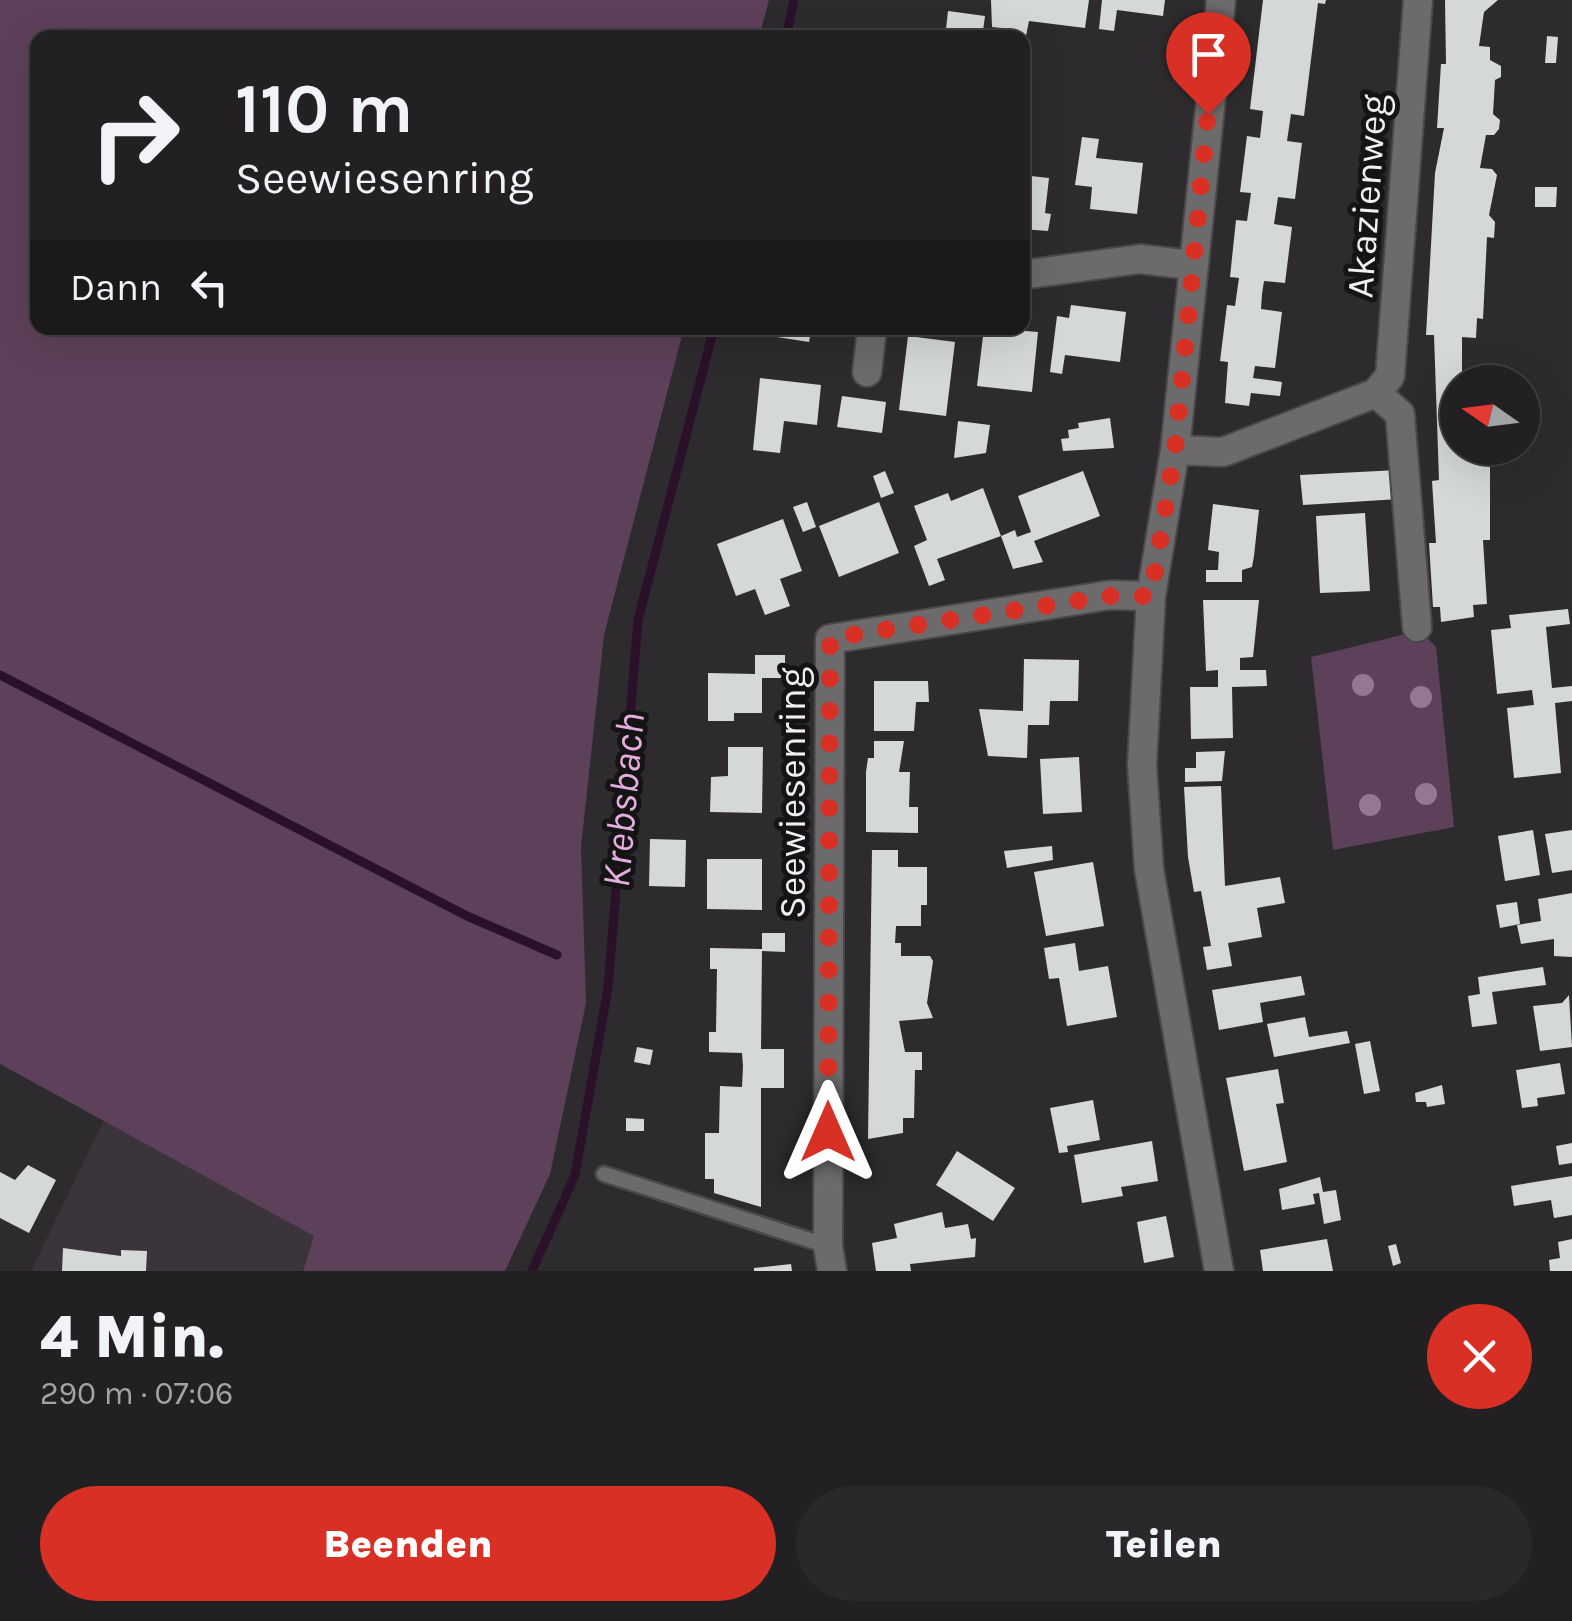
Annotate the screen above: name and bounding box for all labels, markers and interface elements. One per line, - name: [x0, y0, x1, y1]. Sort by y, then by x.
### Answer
- pin: [1166, 12, 1251, 115]
- icon: arrive: [1181, 27, 1236, 82]
- text: 110 m: [235, 68, 413, 150]
- icon: right: [70, 70, 200, 200]
- street label: Akazienweg: [1337, 92, 1397, 300]
- text: Seewiesenring: [235, 152, 534, 204]
- icon: left: [182, 260, 237, 315]
- text: Dann: [70, 265, 162, 310]
- north arrow: [1440, 365, 1540, 465]
- map controls: [1440, 365, 1540, 465]
- street label: Seewiesenring: [770, 667, 815, 919]
- water label: Krebsbach: [592, 710, 654, 890]
- position arrow: [776, 1080, 880, 1184]
- text: 4 Min.: [40, 1302, 224, 1372]
- button: close: [1427, 1304, 1532, 1409]
- text: 290 m · 07:06: [40, 1375, 233, 1412]
- button: Beenden: [40, 1486, 776, 1601]
- button: Teilen: [796, 1486, 1532, 1601]

